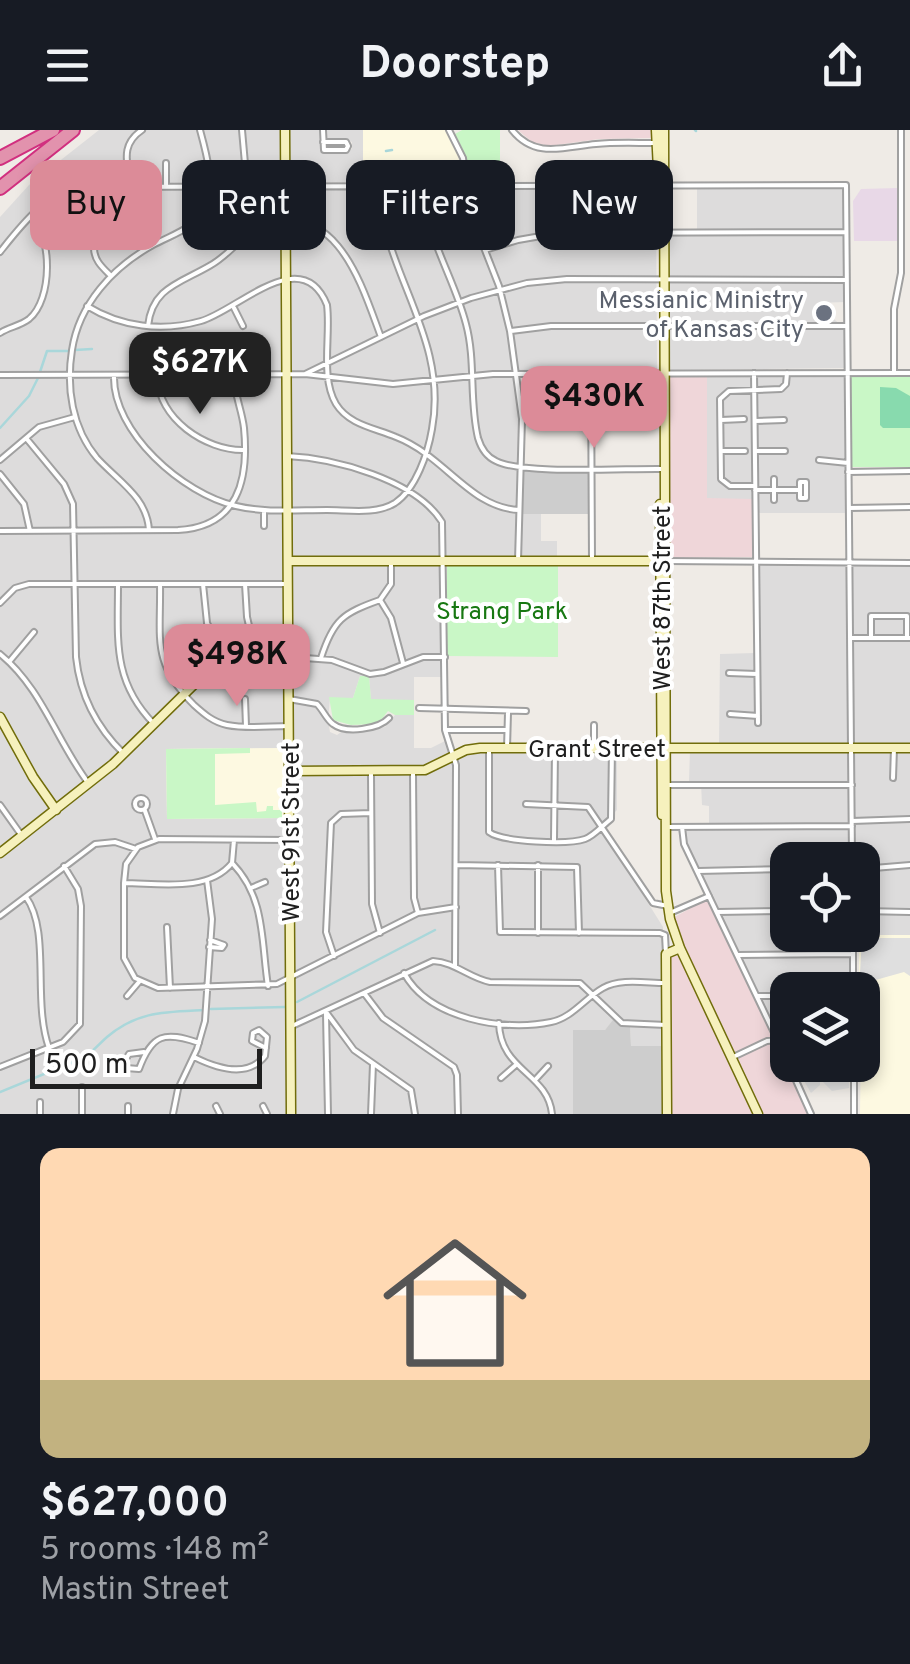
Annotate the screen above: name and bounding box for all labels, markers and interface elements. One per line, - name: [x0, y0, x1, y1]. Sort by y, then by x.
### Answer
- text: Doorstep: [360, 37, 550, 94]
- icon: menu: [40, 38, 95, 93]
- icon: share: [815, 38, 870, 93]
- chip: Buy: [30, 160, 162, 250]
- chip: Rent: [182, 160, 326, 250]
- chip: Filters: [346, 160, 515, 250]
- chip: New: [535, 160, 673, 250]
- place label: Messianic Ministry of Kansas City: [599, 286, 804, 347]
- marker: Messianic Ministry of Kansas City: [813, 302, 835, 324]
- pin: $627K: [130, 332, 270, 417]
- text: $627K: [151, 344, 249, 384]
- pin: $430K: [524, 366, 664, 451]
- text: $430K: [543, 378, 645, 418]
- street label: West 87th Street: [648, 505, 680, 691]
- park label: Strang Park: [436, 597, 568, 629]
- pin: $498K: [167, 624, 307, 709]
- text: $498K: [186, 636, 288, 676]
- street label: Grant Street: [528, 735, 666, 767]
- street label: West 91st Street: [277, 742, 309, 922]
- map controls: [770, 842, 880, 1082]
- button: locate: [770, 842, 880, 952]
- button: layers: [770, 972, 880, 1082]
- scale bar: [30, 1044, 262, 1088]
- text: 500 m: [45, 1048, 128, 1084]
- icon: home: [365, 1213, 545, 1393]
- text: $627,000: [40, 1478, 229, 1531]
- text: 5 rooms · 148 m²: [40, 1531, 269, 1571]
- text: Mastin Street: [40, 1571, 230, 1611]

